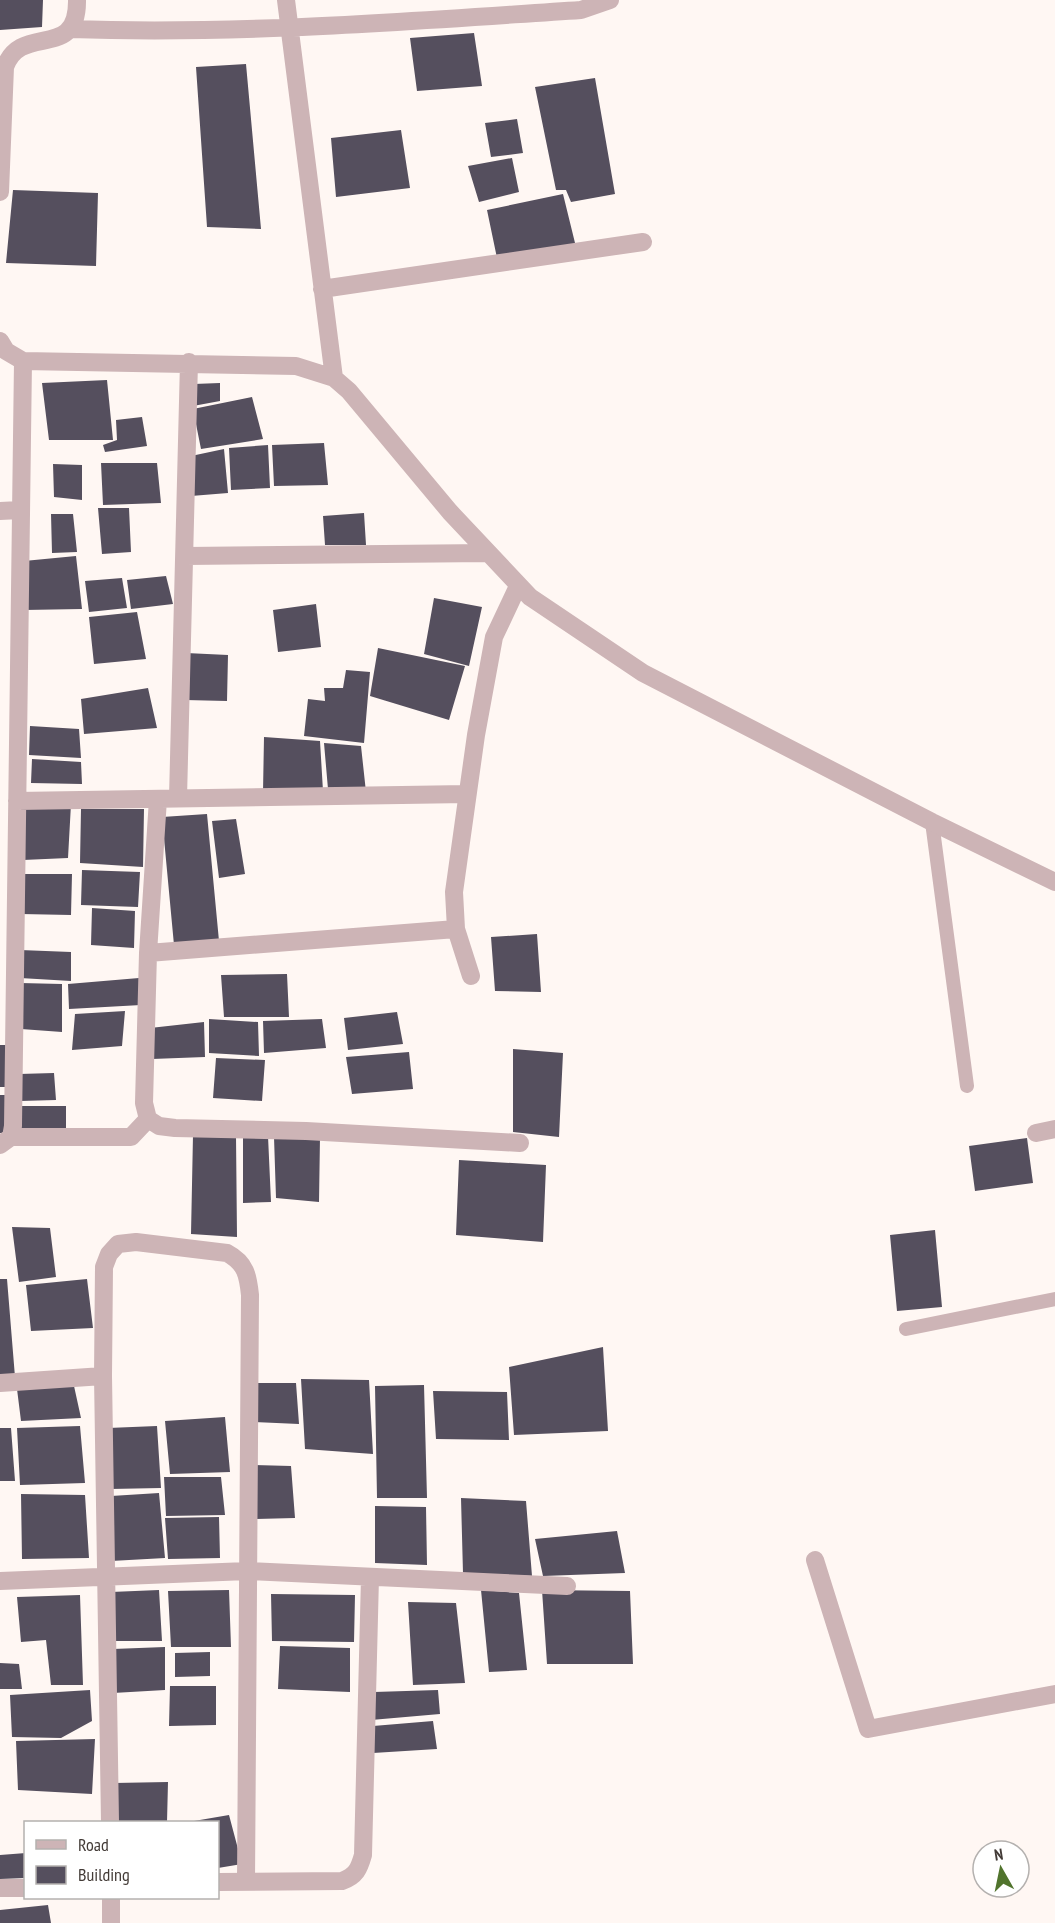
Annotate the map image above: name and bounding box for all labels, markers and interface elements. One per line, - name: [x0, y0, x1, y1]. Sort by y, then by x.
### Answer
- legend: [24, 1821, 219, 1899]
- text: Road: [78, 1833, 109, 1856]
- north arrow: [971, 1839, 1031, 1899]
- text: N: [993, 1844, 1004, 1865]
- text: Building: [78, 1863, 130, 1886]

